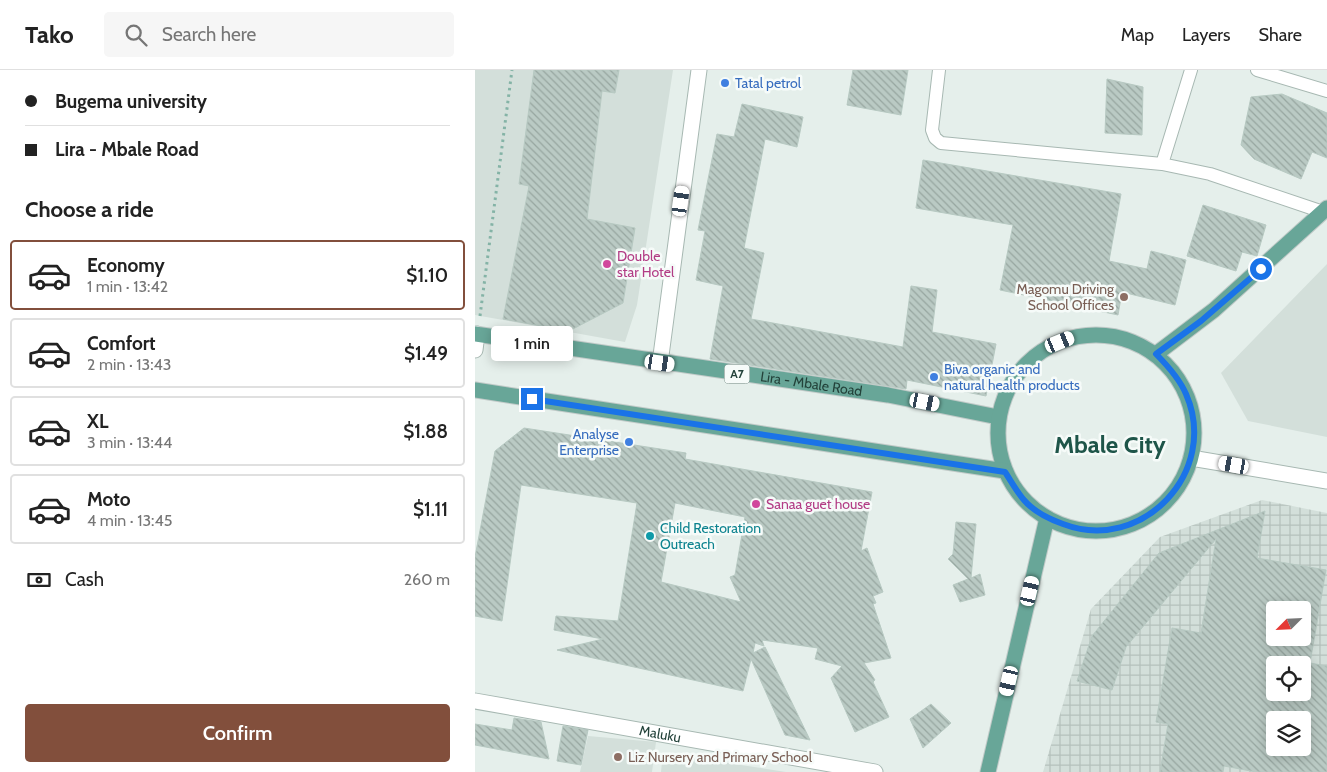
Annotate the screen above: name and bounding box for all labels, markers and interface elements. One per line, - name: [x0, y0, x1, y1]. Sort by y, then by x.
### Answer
- search box: [104, 12, 454, 57]
- text: Tako: [25, 20, 74, 49]
- icon: search: [122, 21, 150, 49]
- text: Search here: [162, 23, 256, 46]
- text: Map: [1121, 24, 1154, 46]
- text: Layers: [1182, 24, 1231, 46]
- text: Share: [1259, 24, 1302, 46]
- place label: Tatal petrol: [735, 74, 802, 92]
- marker: Tatal petrol: [719, 77, 731, 89]
- text: Bugema university: [55, 90, 207, 113]
- text: Lira - Mbale Road: [55, 138, 199, 161]
- car: [671, 185, 690, 217]
- text: Choose a ride: [25, 196, 154, 223]
- place label: Double star Hotel: [617, 247, 675, 281]
- icon: car: [27, 253, 72, 298]
- text: Economy: [87, 254, 165, 277]
- marker: Double star Hotel: [601, 258, 613, 270]
- route start: [1250, 258, 1272, 280]
- text: $1.10: [406, 264, 448, 287]
- text: 1 min · 13:42: [87, 277, 168, 296]
- place label: Magomu Driving School Offices: [1016, 280, 1115, 314]
- marker: Magomu Driving School Offices: [1118, 291, 1130, 303]
- callout: 1 min: [491, 326, 573, 362]
- car: [1043, 329, 1076, 355]
- icon: car: [27, 331, 72, 376]
- text: Comfort: [87, 332, 156, 355]
- text: 1 min: [514, 334, 550, 353]
- text: $1.49: [404, 342, 448, 365]
- car: [644, 353, 675, 373]
- text: 2 min · 13:43: [87, 355, 171, 374]
- place label: Biva organic and natural health products: [944, 360, 1080, 394]
- road number: A7: [725, 364, 749, 384]
- street label: Lira - Mbale Road: [759, 367, 864, 400]
- marker: Biva organic and natural health products: [928, 371, 940, 383]
- route end: [521, 388, 543, 410]
- car: [908, 392, 941, 412]
- icon: car: [27, 409, 72, 454]
- text: XL: [87, 410, 108, 433]
- text: $1.88: [403, 420, 448, 443]
- place label: Analyse Enterprise: [559, 425, 619, 459]
- district label: Mbale City: [1054, 430, 1166, 459]
- text: 3 min · 13:44: [87, 433, 172, 452]
- marker: Analyse Enterprise: [623, 436, 635, 448]
- car: [1217, 455, 1250, 475]
- icon: car: [27, 487, 72, 532]
- text: Moto: [87, 488, 131, 511]
- place label: Sanaa guet house: [766, 495, 870, 513]
- text: $1.11: [413, 498, 448, 521]
- marker: Sanaa guet house: [750, 498, 762, 510]
- text: 4 min · 13:45: [87, 511, 172, 530]
- place label: Child Restoration Outreach: [660, 519, 761, 553]
- marker: Child Restoration Outreach: [644, 530, 656, 542]
- icon: cash: [25, 566, 53, 594]
- text: Cash: [65, 568, 104, 591]
- text: 260 m: [404, 570, 450, 589]
- car: [1019, 575, 1040, 607]
- north arrow: [1266, 601, 1311, 646]
- map controls: [1266, 601, 1311, 756]
- button: locate: [1266, 656, 1311, 701]
- car: [998, 665, 1019, 697]
- button: Confirm: [25, 704, 450, 762]
- button: layers: [1266, 711, 1311, 756]
- street label: Maluku: [638, 721, 683, 746]
- place label: Liz Nursery and Primary School: [628, 748, 813, 766]
- marker: Liz Nursery and Primary School: [612, 751, 624, 763]

